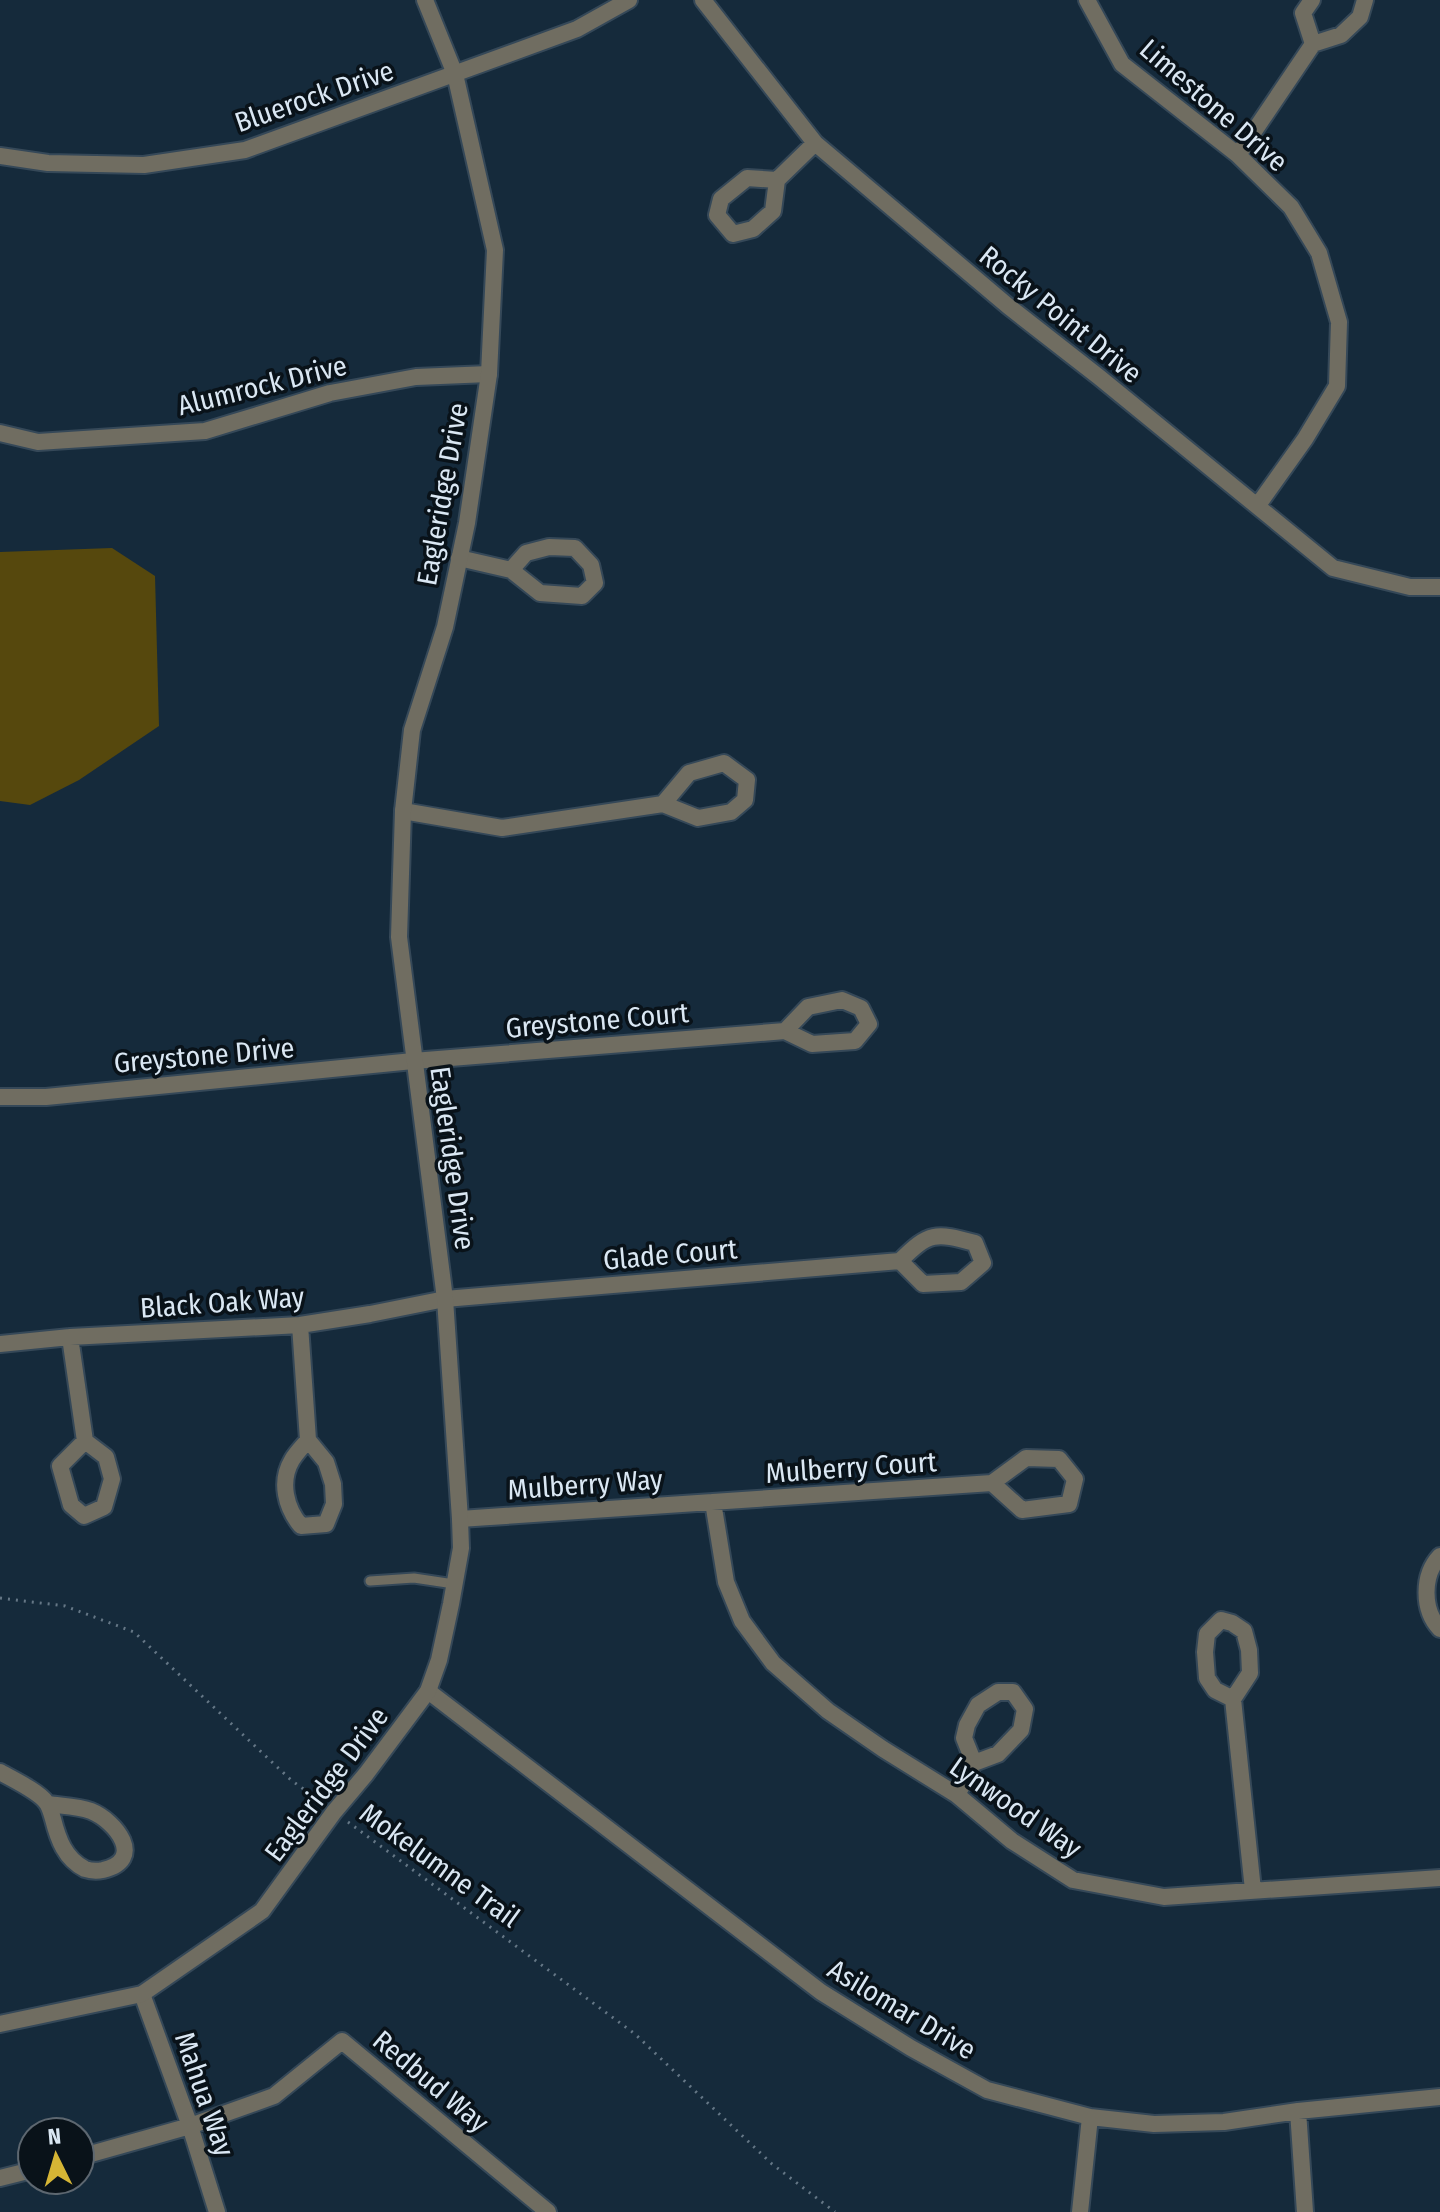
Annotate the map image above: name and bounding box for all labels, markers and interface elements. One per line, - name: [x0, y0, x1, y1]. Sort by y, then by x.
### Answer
- street label: Limestone Drive: [1133, 32, 1294, 178]
- street label: Bluerock Drive: [230, 54, 398, 139]
- street label: Rocky Point Drive: [973, 239, 1148, 390]
- street label: Alumrock Drive: [174, 349, 350, 422]
- street label: Eagleridge Drive: [410, 400, 475, 588]
- street label: Greystone Court: [504, 996, 691, 1045]
- street label: Greystone Drive: [112, 1031, 296, 1080]
- street label: Eagleridge Drive: [423, 1064, 482, 1252]
- street label: Glade Court: [602, 1232, 739, 1277]
- street label: Black Oak Way: [139, 1280, 306, 1325]
- street label: Mulberry Court: [764, 1445, 938, 1490]
- street label: Mulberry Way: [506, 1463, 664, 1506]
- street label: Eagleridge Drive: [258, 1701, 395, 1868]
- street label: Lynwood Way: [944, 1750, 1088, 1865]
- street label: Mokelumne Trail: [353, 1796, 526, 1934]
- street label: Asilomar Drive: [822, 1952, 982, 2066]
- street label: Redbud Way: [366, 2024, 496, 2140]
- street label: Mahua Way: [168, 2028, 241, 2161]
- north arrow: [16, 2116, 96, 2196]
- text: N: [47, 2123, 62, 2151]

